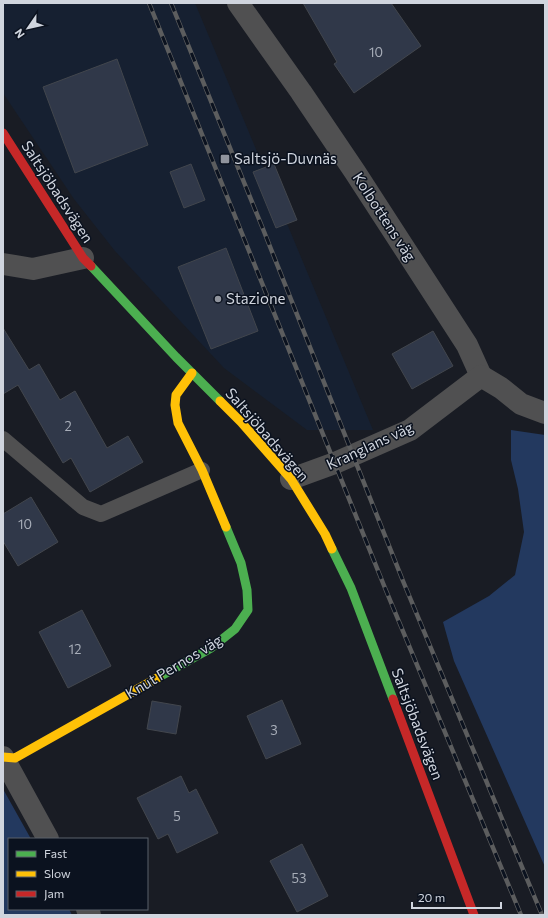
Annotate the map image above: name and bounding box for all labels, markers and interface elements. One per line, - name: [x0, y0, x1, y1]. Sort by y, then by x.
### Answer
- north arrow: [8, 8, 48, 48]
- text: N: [12, 27, 27, 41]
- house number: 10: [369, 44, 383, 60]
- street label: Saltsjöbadsvägen: [18, 137, 98, 246]
- place label: Saltsjö-Duvnäs: [234, 149, 337, 167]
- marker: Saltsjö-Duvnäs: [219, 153, 231, 165]
- street label: Kolbottens väg: [350, 169, 420, 264]
- place label: Stazione: [226, 289, 286, 307]
- marker: Stazione: [213, 294, 223, 304]
- street label: Saltsjöbadsvägen: [222, 384, 313, 485]
- street label: Kranglans väg: [323, 417, 416, 473]
- house number: 2: [64, 418, 72, 434]
- house number: 10: [18, 516, 32, 532]
- street label: Knut Pernos väg: [122, 630, 225, 702]
- house number: 12: [69, 641, 81, 657]
- street label: Saltsjöbadsvägen: [388, 665, 447, 782]
- house number: 3: [270, 722, 278, 738]
- house number: 5: [173, 808, 181, 824]
- legend: [8, 838, 148, 910]
- text: Fast: [44, 846, 67, 860]
- text: Slow: [44, 866, 71, 880]
- house number: 53: [292, 870, 306, 886]
- scale bar: [412, 884, 501, 910]
- text: Jam: [44, 886, 64, 901]
- text: 20 m: [418, 890, 445, 904]

